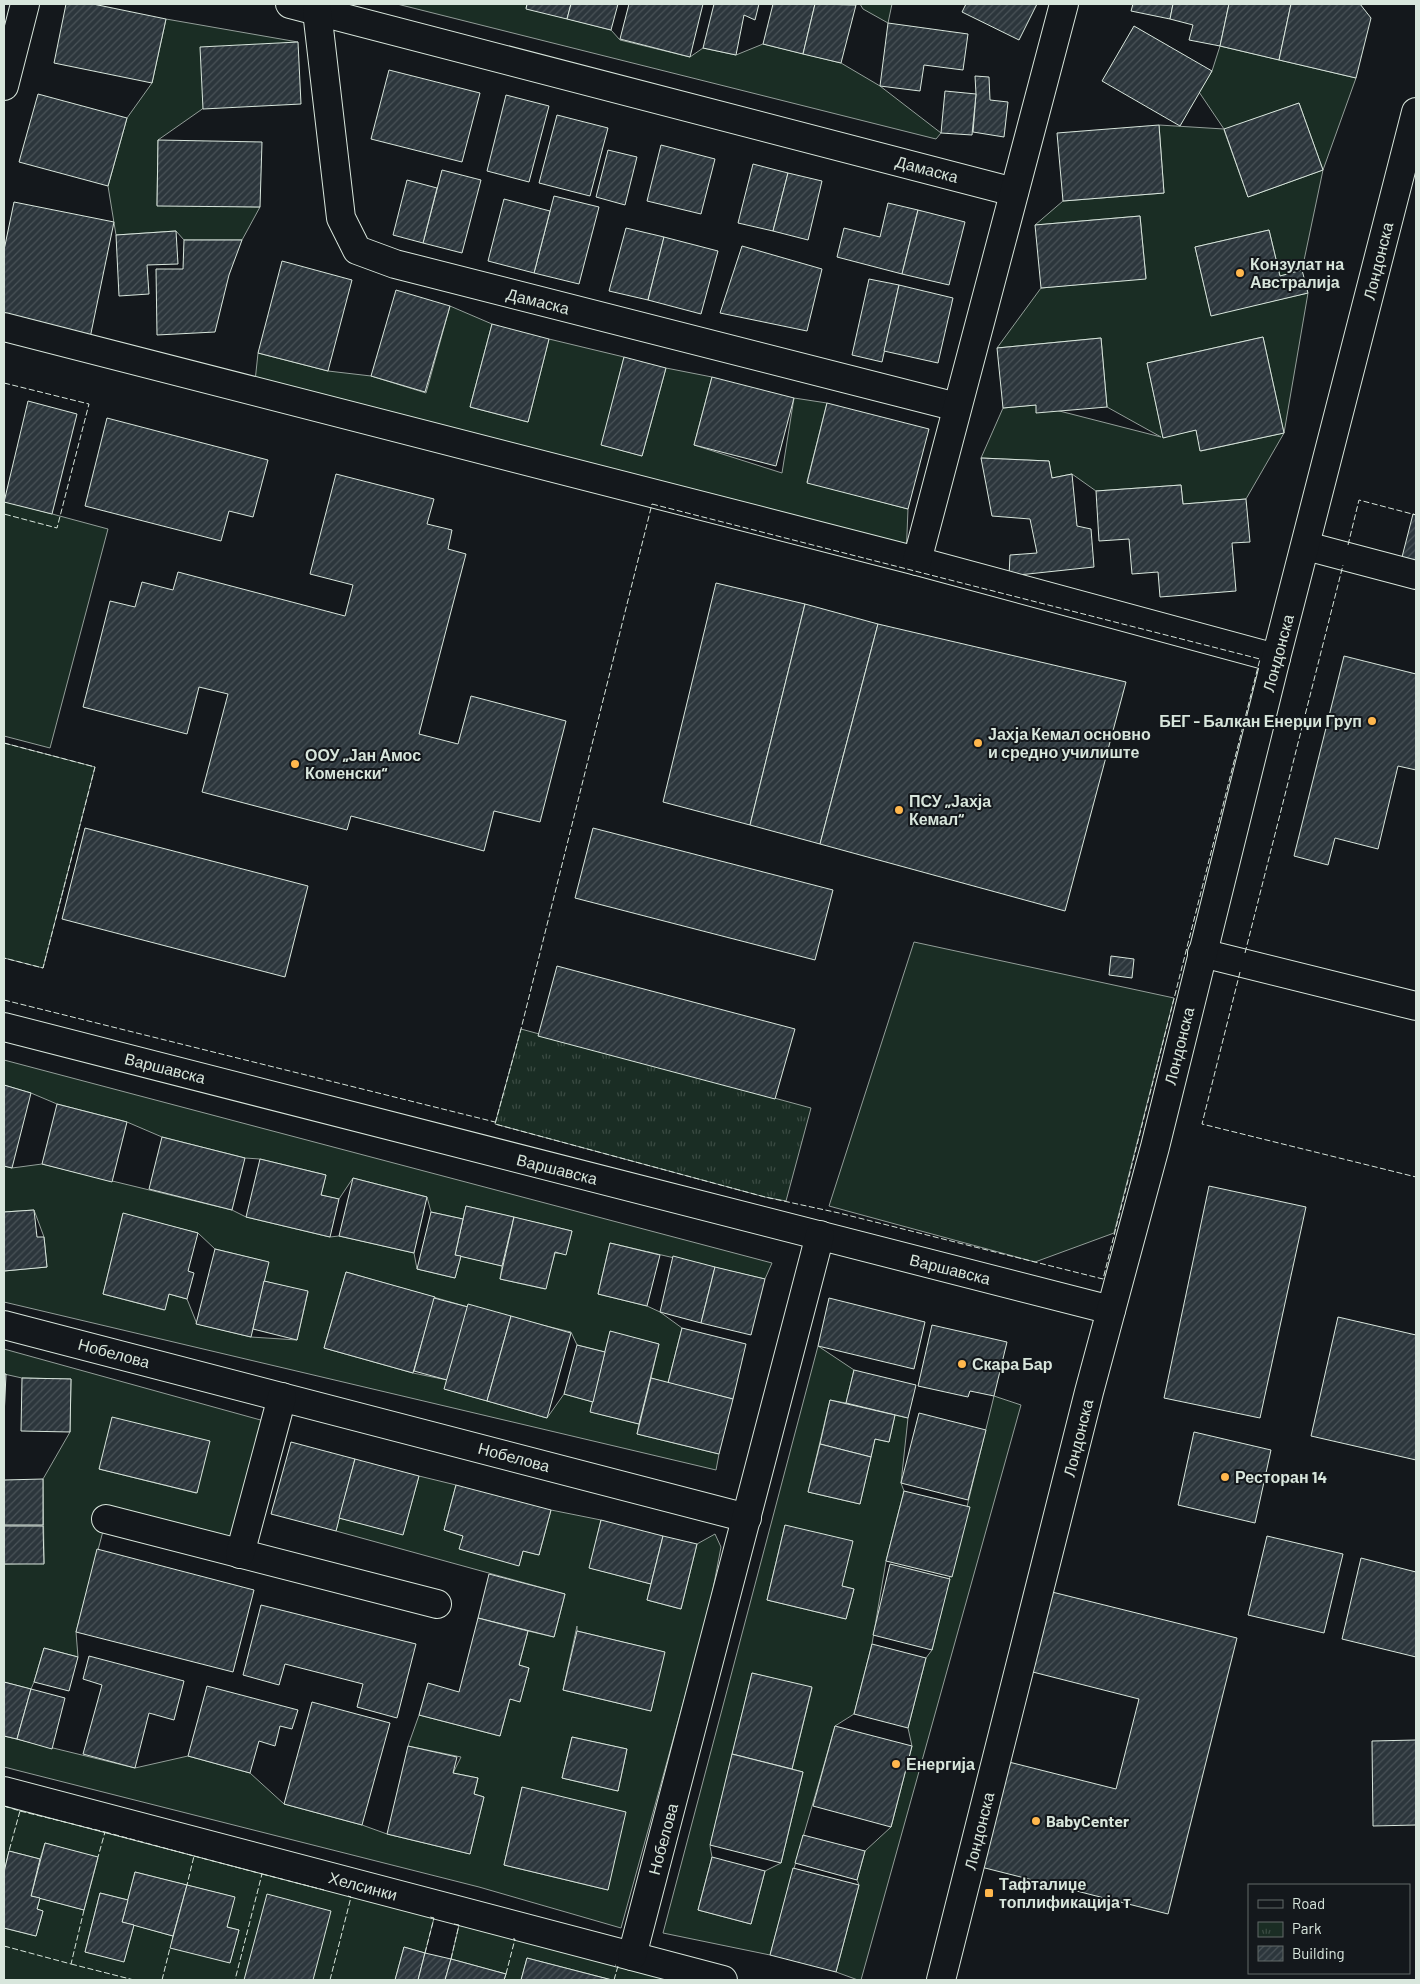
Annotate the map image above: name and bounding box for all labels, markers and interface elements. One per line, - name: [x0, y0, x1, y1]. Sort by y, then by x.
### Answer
- street label: Дамаска: [894, 151, 961, 186]
- street label: Лондонска: [1359, 220, 1396, 302]
- place label: Конзулат на Австралија: [1250, 254, 1344, 291]
- marker: Конзулат на Австралија: [1234, 267, 1246, 279]
- street label: Дамаска: [505, 284, 572, 317]
- street label: Лондонска: [1258, 612, 1297, 694]
- place label: БЕГ - Балкан Енерџи Груп: [1159, 711, 1362, 730]
- marker: БЕГ - Балкан Енерџи Груп: [1366, 715, 1378, 727]
- place label: Јахја Кемал основно и средно училиште: [988, 724, 1151, 761]
- marker: Јахја Кемал основно и средно училиште: [972, 737, 984, 749]
- place label: ООУ „Јан Амос Коменски“: [305, 745, 421, 782]
- marker: ООУ „Јан Амос Коменски“: [289, 758, 301, 770]
- place label: ПСУ „Јахја Кемал“: [909, 791, 991, 828]
- marker: ПСУ „Јахја Кемал“: [893, 804, 905, 816]
- street label: Лондонска: [1160, 1005, 1197, 1087]
- street label: Варшавска: [123, 1048, 208, 1087]
- street label: Варшавска: [515, 1149, 600, 1188]
- street label: Варшавска: [908, 1249, 993, 1288]
- street label: Нобелова: [76, 1334, 152, 1371]
- place label: Скара Бар: [972, 1354, 1053, 1373]
- marker: Скара Бар: [956, 1358, 968, 1370]
- street label: Лондонска: [1059, 1397, 1096, 1479]
- street label: Нобелова: [476, 1438, 552, 1475]
- place label: Ресторан 14: [1235, 1467, 1327, 1486]
- marker: Ресторан 14: [1219, 1471, 1231, 1483]
- place label: Енергија: [906, 1754, 975, 1773]
- marker: Енергија: [890, 1758, 902, 1770]
- street label: Лондонска: [960, 1790, 997, 1872]
- street label: Нобелова: [644, 1801, 681, 1877]
- place label: BabyCenter: [1046, 1811, 1129, 1830]
- marker: BabyCenter: [1030, 1815, 1042, 1827]
- street label: Хелсинки: [327, 1867, 399, 1904]
- place label: Тафталиџе топлификација т: [999, 1874, 1131, 1911]
- legend: [1248, 1884, 1410, 1974]
- marker: Тафталиџе топлификација т: [983, 1887, 995, 1899]
- text: Road: [1292, 1894, 1325, 1912]
- text: Park: [1292, 1919, 1322, 1937]
- text: Building: [1292, 1944, 1345, 1962]

